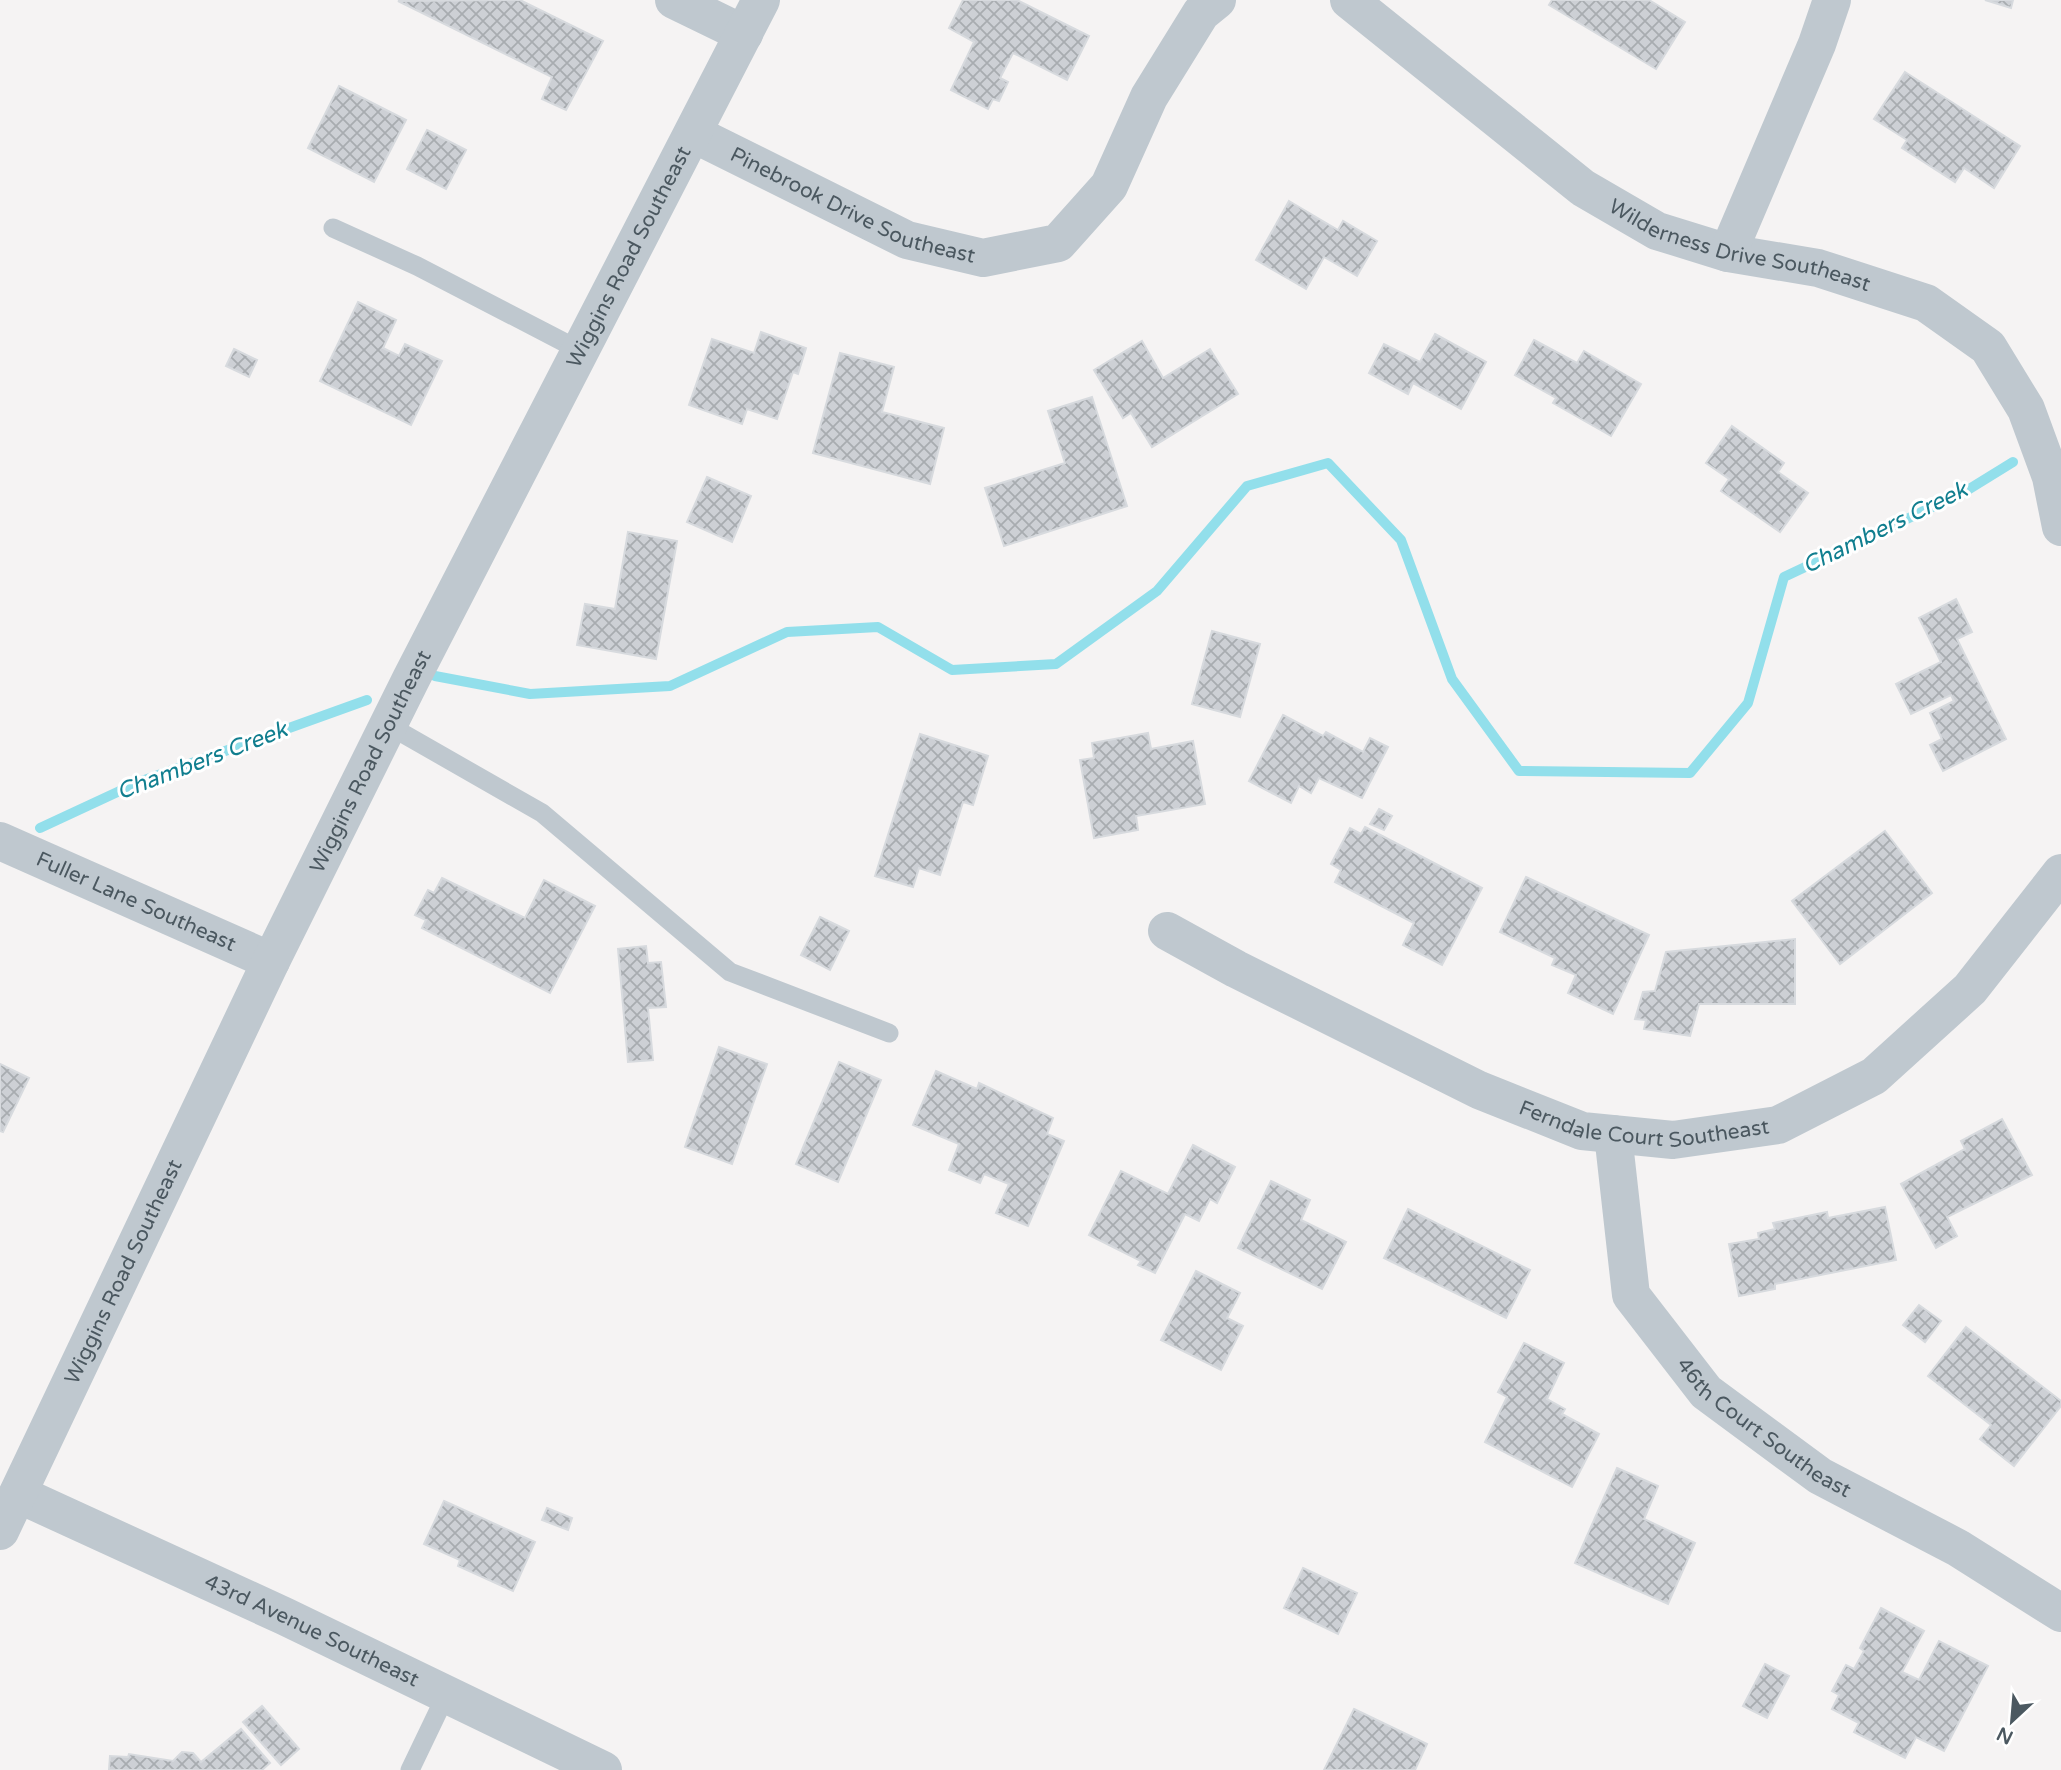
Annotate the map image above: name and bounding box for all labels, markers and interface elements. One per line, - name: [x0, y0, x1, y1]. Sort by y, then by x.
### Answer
- street label: Wiggins Road Southeast: [561, 142, 696, 372]
- street label: Pinebrook Drive Southeast: [726, 142, 978, 268]
- street label: Wilderness Drive Southeast: [1605, 193, 1874, 297]
- water label: Chambers Creek: [1798, 475, 1973, 580]
- street label: Wiggins Road Southeast: [304, 646, 436, 877]
- water label: Chambers Creek: [113, 715, 293, 806]
- street label: Fuller Lane Southeast: [32, 846, 240, 956]
- street label: Ferndale Court Southeast: [1516, 1095, 1771, 1153]
- street label: Wiggins Road Southeast: [59, 1155, 187, 1388]
- street label: 46th Court Southeast: [1672, 1353, 1855, 1503]
- street label: 43rd Avenue Southeast: [201, 1569, 423, 1692]
- north arrow: [1977, 1686, 2047, 1756]
- text: N: [1993, 1722, 2017, 1749]

